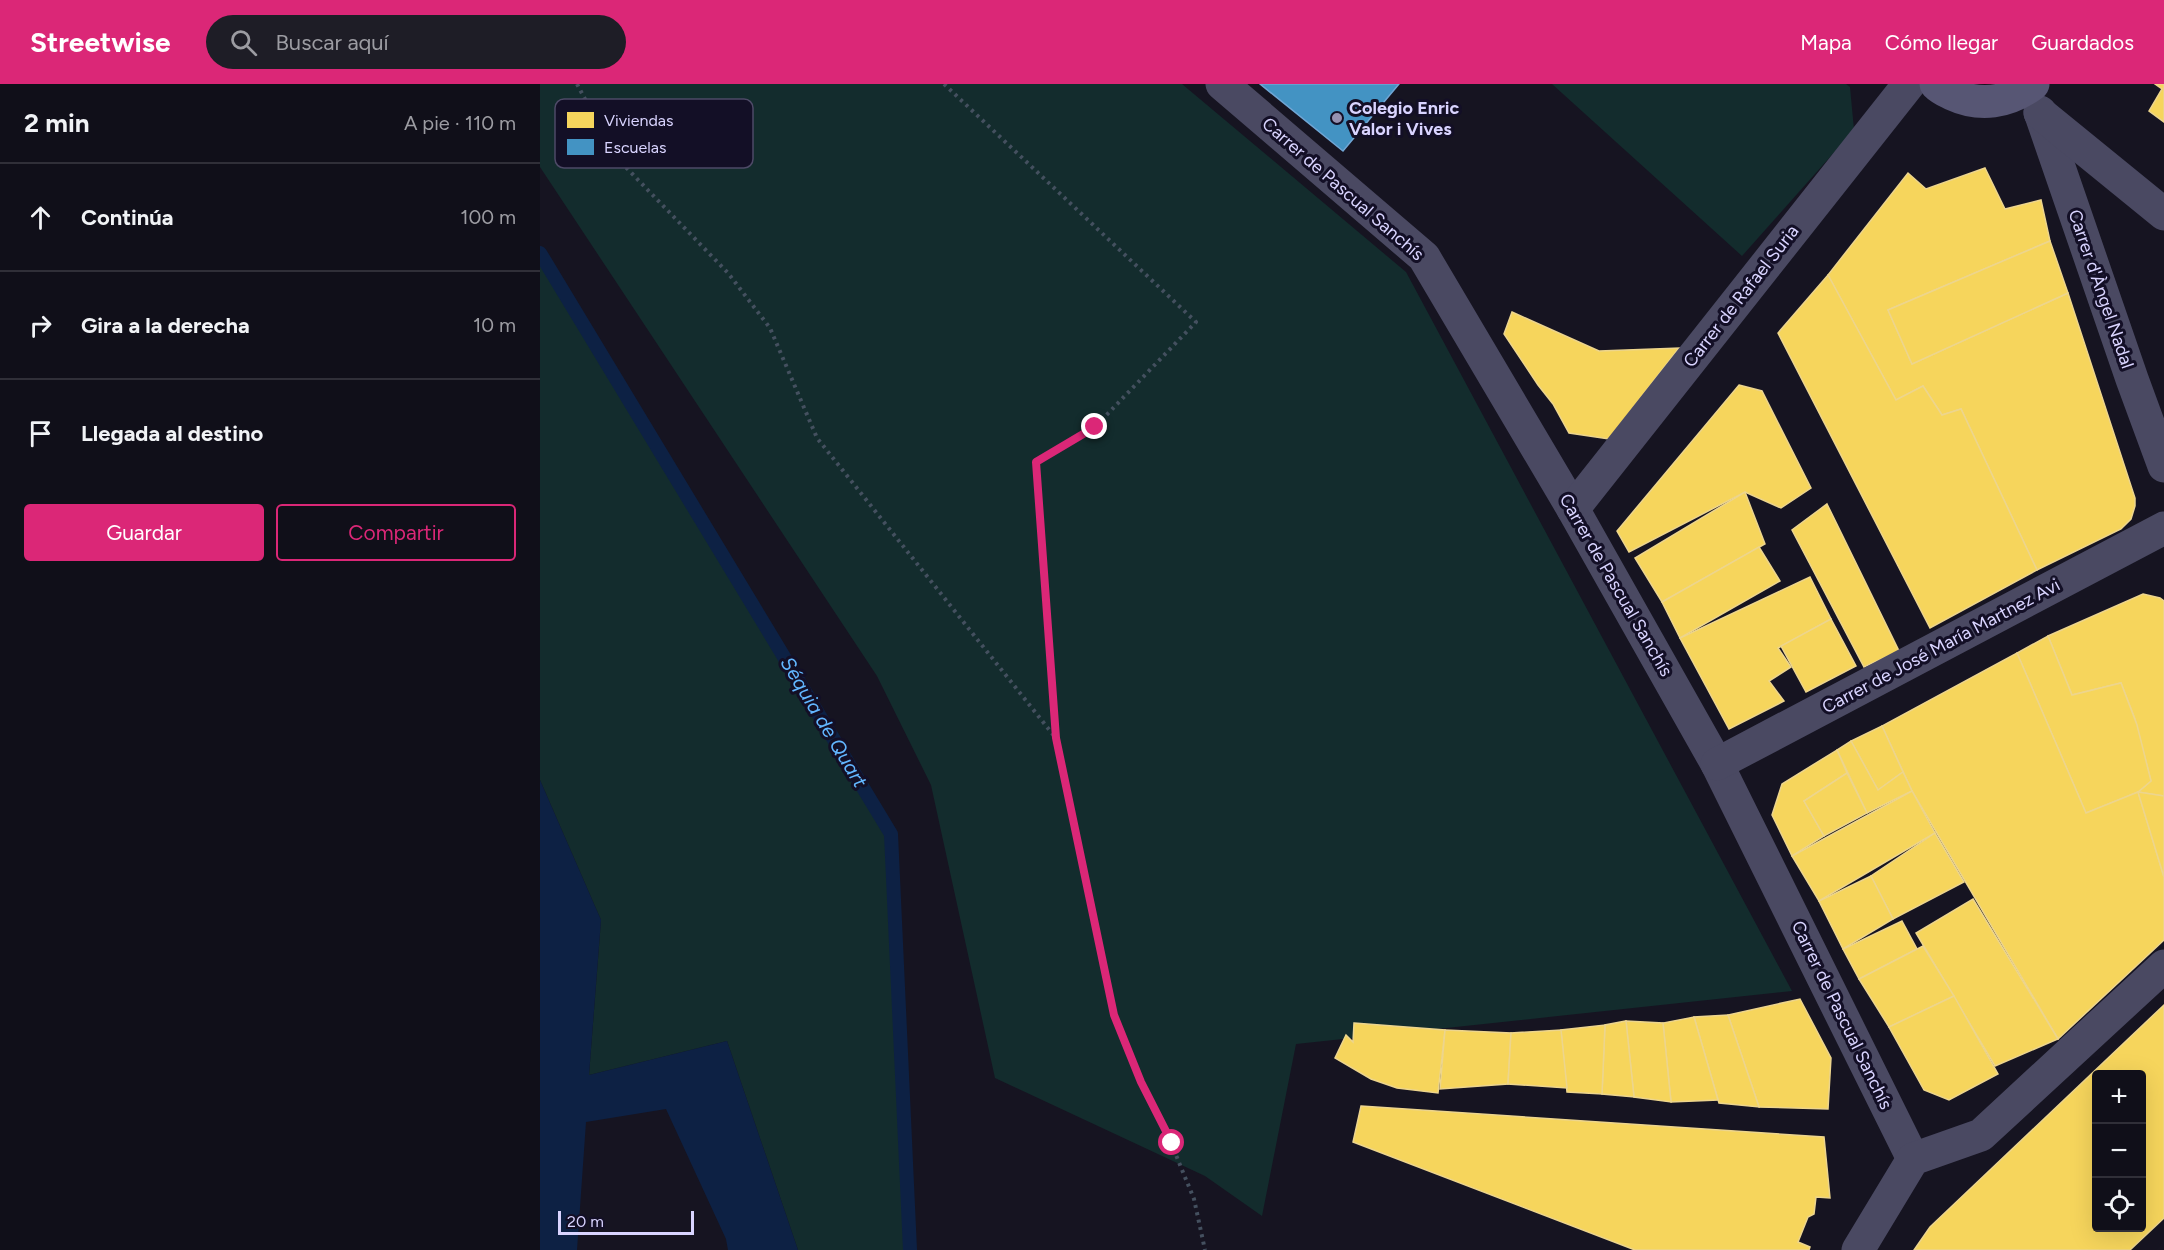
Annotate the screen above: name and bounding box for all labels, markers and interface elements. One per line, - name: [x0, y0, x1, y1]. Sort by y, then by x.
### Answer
- search box: [206, 15, 626, 69]
- text: Streetwise: [30, 25, 170, 59]
- icon: search: [227, 26, 260, 59]
- text: Buscar aquí: [275, 29, 389, 56]
- text: Mapa: [1800, 30, 1852, 55]
- text: Cómo llegar: [1885, 30, 1998, 55]
- text: Guardados: [2031, 30, 2134, 55]
- place label: Colegio Enric Valor i Vives: [1349, 97, 1460, 140]
- legend: [555, 99, 753, 168]
- text: 2 min: [24, 107, 90, 139]
- text: A pie · 110 m: [404, 111, 516, 135]
- text: Viviendas: [604, 111, 674, 130]
- marker: Colegio Enric Valor i Vives: [1330, 111, 1344, 125]
- street label: Carrer de Pascual Sanchís: [1258, 113, 1428, 265]
- text: Escuelas: [604, 138, 666, 157]
- icon: ahead: [24, 201, 57, 234]
- text: Continúa: [81, 204, 174, 231]
- text: 100 m: [460, 205, 516, 229]
- street label: Carrer d'Àngel Nadal: [2063, 207, 2139, 371]
- street label: Carrer de Rafael Suria: [1679, 220, 1803, 372]
- icon: right: [24, 309, 57, 342]
- text: Gira a la derecha: [81, 312, 250, 339]
- text: 10 m: [473, 313, 516, 337]
- route end: [1081, 413, 1107, 439]
- icon: arrive: [24, 417, 57, 450]
- text: Llegada al destino: [81, 420, 263, 447]
- street label: Carrer de Pascual Sanchís: [1555, 490, 1677, 680]
- button: Guardar: [24, 504, 264, 561]
- button: Compartir: [276, 504, 516, 561]
- street label: Carrer de José María Martnez Avi: [1818, 574, 2064, 718]
- water label: Séquia de Quart: [776, 652, 873, 792]
- street label: Carrer de Pascual Sanchís: [1787, 917, 1897, 1113]
- map controls: [2092, 1070, 2146, 1232]
- button: +: [2092, 1070, 2146, 1124]
- button: −: [2092, 1124, 2146, 1178]
- route start: [1158, 1129, 1184, 1155]
- button: locate: [2092, 1178, 2146, 1232]
- scale bar: [558, 1208, 694, 1236]
- text: 20 m: [567, 1212, 604, 1231]

